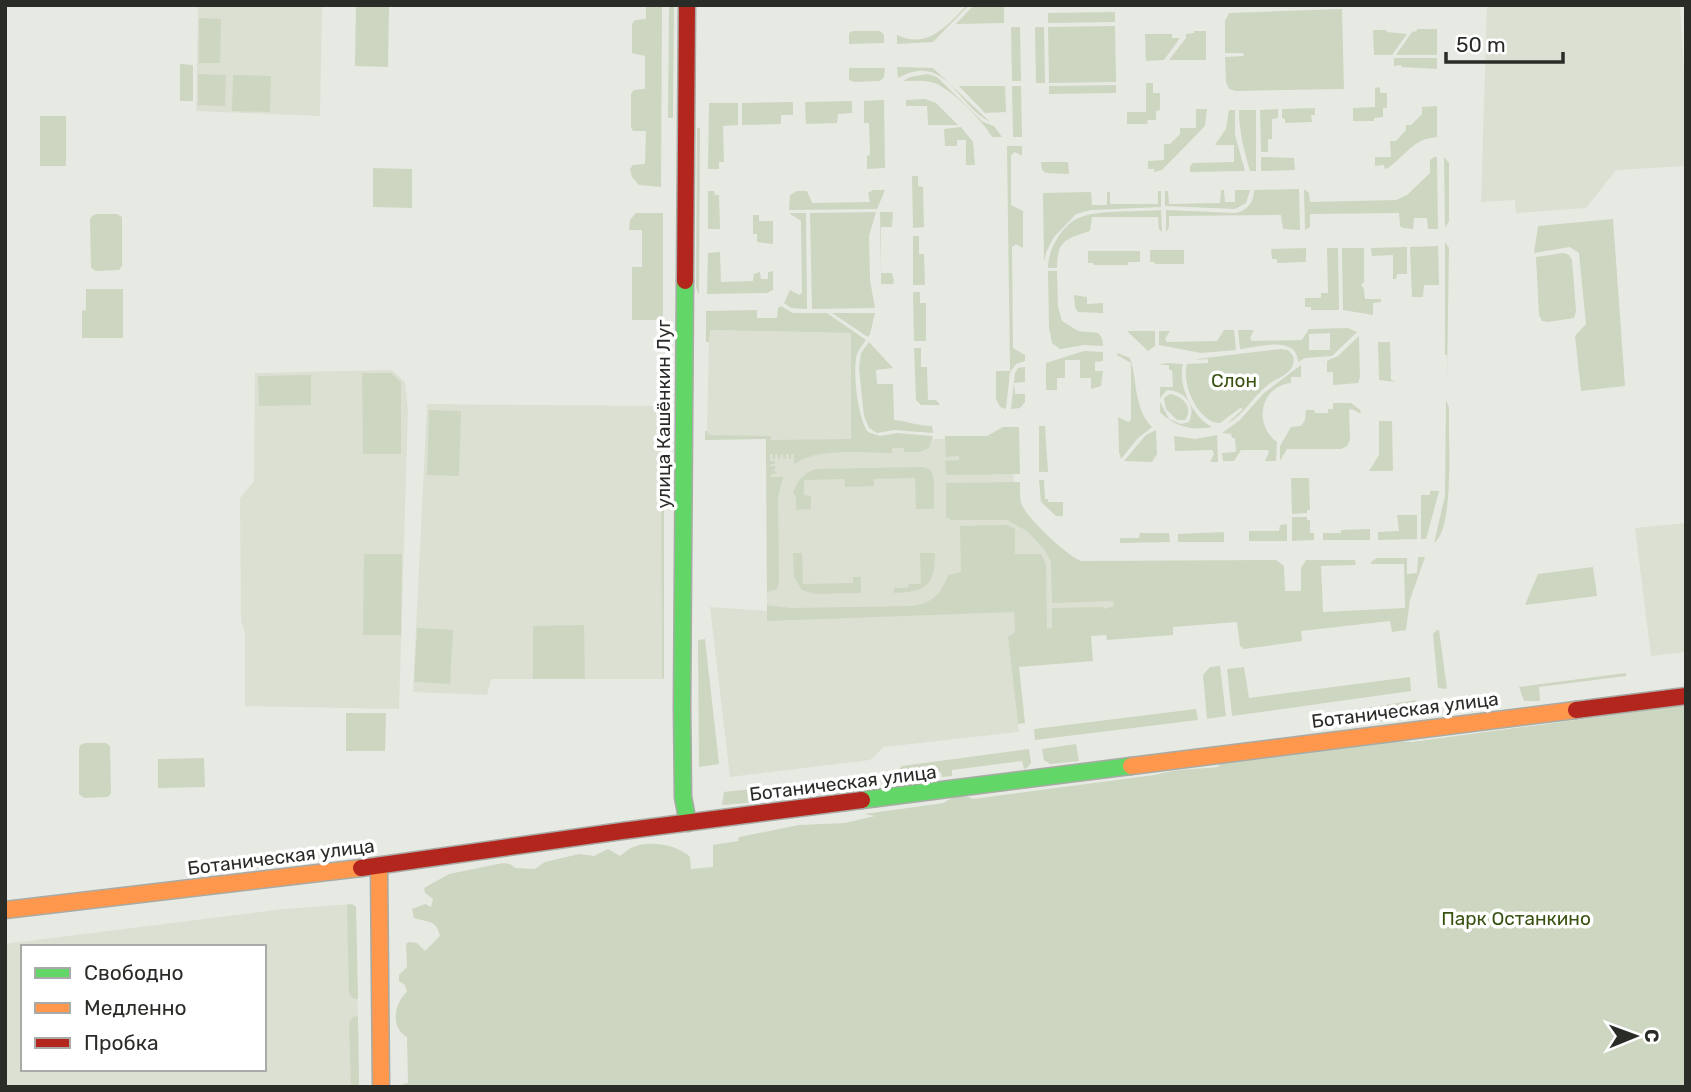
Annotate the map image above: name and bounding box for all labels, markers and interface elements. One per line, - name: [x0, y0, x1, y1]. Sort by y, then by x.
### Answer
- scale bar: [1446, 21, 1563, 65]
- text: 50 m: [1456, 32, 1506, 57]
- street label: улица Кашёнкин Луг: [652, 319, 675, 509]
- park label: Слон: [1211, 369, 1257, 392]
- street label: Ботаническая улица: [1310, 687, 1500, 733]
- street label: Ботаническая улица: [748, 760, 938, 806]
- street label: Ботаническая улица: [186, 834, 376, 880]
- park label: Парк Останкино: [1441, 907, 1591, 930]
- legend: [21, 945, 266, 1071]
- text: Свободно: [84, 960, 184, 985]
- text: Медленно: [84, 995, 187, 1020]
- north arrow: [1600, 1001, 1670, 1071]
- text: С: [1640, 1029, 1663, 1043]
- text: Пробка: [84, 1030, 159, 1055]

